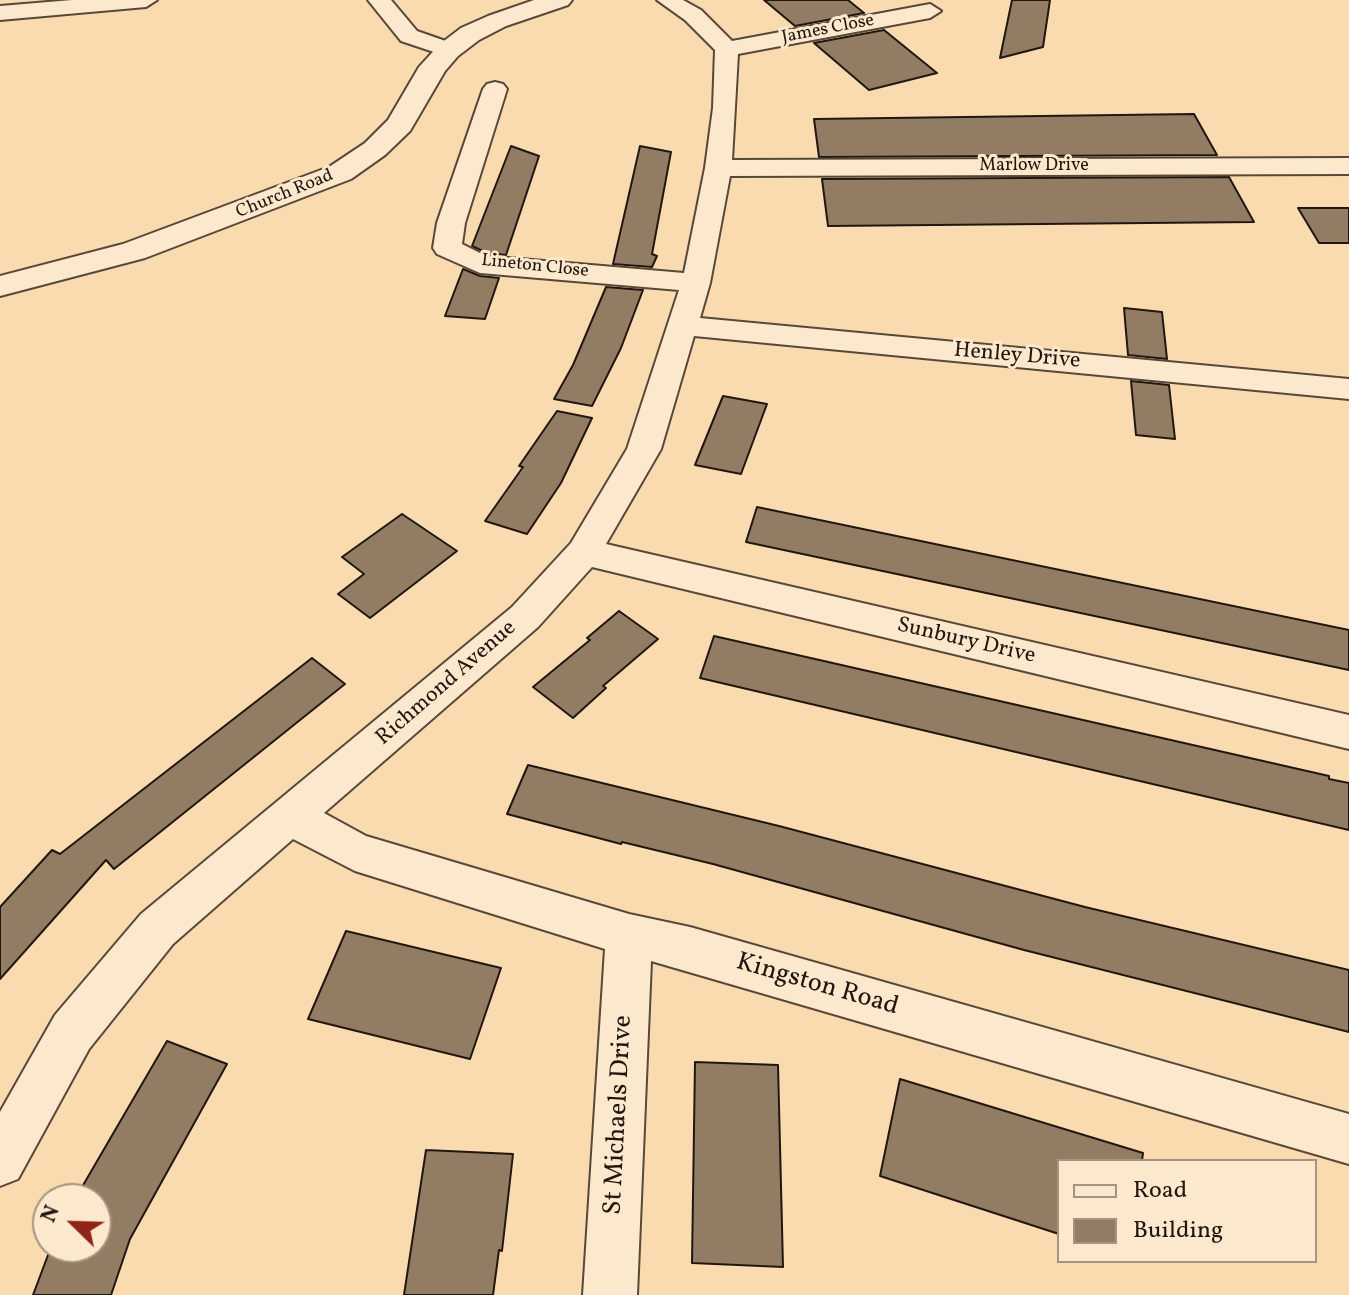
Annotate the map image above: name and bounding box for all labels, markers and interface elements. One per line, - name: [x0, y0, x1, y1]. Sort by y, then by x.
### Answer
- street label: James Close: [780, 10, 876, 50]
- street label: Marlow Drive: [979, 156, 1089, 178]
- street label: Church Road: [233, 166, 337, 224]
- street label: Lineton Close: [480, 251, 590, 283]
- street label: Henley Drive: [953, 338, 1081, 376]
- street label: Sunbury Drive: [894, 613, 1038, 671]
- street label: Richmond Avenue: [371, 616, 523, 752]
- street label: Kingston Road: [732, 948, 902, 1024]
- street label: St Michaels Drive: [599, 1014, 641, 1216]
- legend: [1057, 1159, 1317, 1263]
- text: Road: [1133, 1174, 1187, 1208]
- north arrow: [32, 1183, 112, 1263]
- text: N: [34, 1201, 69, 1228]
- text: Building: [1133, 1214, 1223, 1248]

